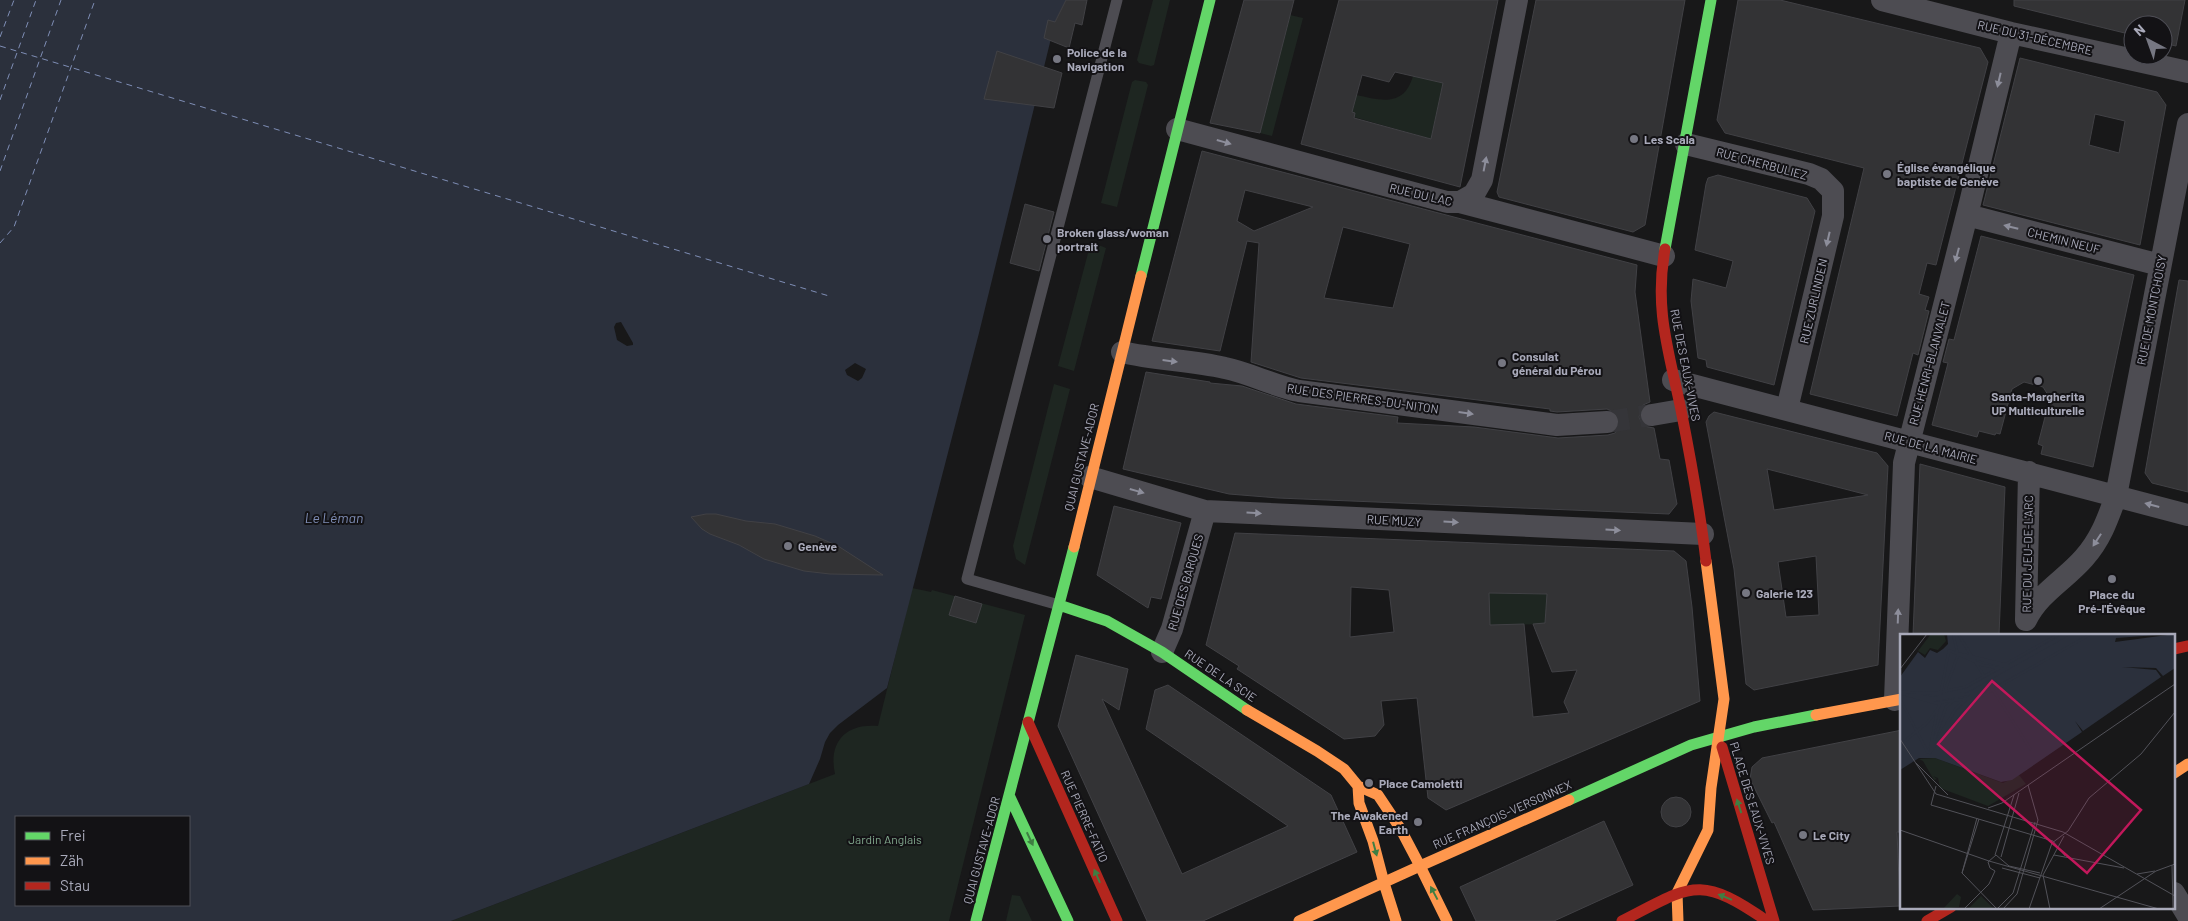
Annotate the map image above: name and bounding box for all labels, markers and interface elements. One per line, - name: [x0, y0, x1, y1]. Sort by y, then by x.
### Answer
- north arrow: [2123, 15, 2173, 65]
- street label: RUE DU 31-DÉCEMBRE: [1976, 17, 2094, 57]
- text: N: [2130, 20, 2148, 39]
- place label: Police de la Navigation: [1067, 45, 1127, 73]
- marker: Police de la Navigation: [1051, 53, 1063, 65]
- one-way arrow: [1995, 73, 2003, 88]
- place label: Les Scala: [1644, 132, 1695, 146]
- marker: Les Scala: [1628, 133, 1640, 145]
- one-way arrow: [1217, 138, 1232, 146]
- street label: RUE CHERBULIEZ: [1715, 144, 1809, 182]
- one-way arrow: [1482, 156, 1490, 172]
- place label: Église évangélique baptiste de Genève: [1897, 160, 1999, 188]
- marker: Église évangélique baptiste de Genève: [1881, 168, 1893, 180]
- street label: RUE DU LAC: [1388, 180, 1454, 208]
- one-way arrow: [2003, 222, 2018, 230]
- street label: CHEMIN NEUF: [2026, 224, 2102, 256]
- place label: Broken glass/woman portrait: [1057, 225, 1169, 253]
- one-way arrow: [1824, 232, 1832, 247]
- marker: Broken glass/woman portrait: [1041, 233, 1053, 245]
- one-way arrow: [1953, 247, 1961, 262]
- street label: RUE DE MONTCHOISY: [2133, 254, 2169, 366]
- street label: RUE ZURLINDEN: [1796, 257, 1830, 345]
- street label: RUE HENRI-BLANVALET: [1906, 299, 1952, 426]
- street label: RUE DES EAUX-VIVES: [1668, 308, 1704, 422]
- place label: Consulat général du Pérou: [1512, 349, 1601, 377]
- one-way arrow: [1162, 357, 1178, 365]
- marker: Consulat général du Pérou: [1496, 357, 1508, 369]
- marker: Santa-Margherita UP Multiculturelle: [2032, 375, 2044, 387]
- street label: RUE DES PIERRES-DU-NITON: [1286, 380, 1440, 416]
- place label: Santa-Margherita UP Multiculturelle: [1991, 389, 2085, 417]
- street label: QUAI GUSTAVE-ADOR: [1061, 402, 1101, 512]
- one-way arrow: [1459, 409, 1475, 417]
- street label: RUE DE LA MAIRIE: [1883, 428, 1979, 466]
- one-way arrow: [1129, 487, 1144, 495]
- street label: RUE DU JEU-DE-L'ARC: [2019, 495, 2035, 613]
- one-way arrow: [2144, 501, 2160, 509]
- water label: Le Léman: [305, 509, 363, 526]
- one-way arrow: [1246, 509, 1262, 517]
- street label: RUE MUZY: [1366, 512, 1422, 528]
- one-way arrow: [1443, 519, 1459, 527]
- one-way arrow: [1605, 526, 1621, 534]
- street label: RUE DES BARQUES: [1165, 532, 1205, 632]
- one-way arrow: [2092, 534, 2102, 547]
- place label: Genève: [798, 539, 837, 553]
- marker: Genève: [782, 540, 794, 552]
- marker: Place du Pré-l'Évêque: [2106, 573, 2118, 585]
- place label: Galerie 123: [1756, 586, 1813, 600]
- marker: Galerie 123: [1740, 587, 1752, 599]
- place label: Place du Pré-l'Évêque: [2078, 587, 2146, 615]
- one-way arrow: [1894, 608, 1902, 624]
- inset map: [1900, 634, 2176, 908]
- street label: RUE DE LA SCIE: [1182, 646, 1260, 704]
- street label: PLACE DES EAUX-VIVES: [1728, 740, 1778, 866]
- street label: RUE PIERRE-FATIO: [1058, 768, 1112, 864]
- place label: Place Camoletti: [1379, 776, 1463, 790]
- marker: Place Camoletti: [1363, 777, 1375, 789]
- street label: RUE FRANÇOIS-VERSONNEX: [1430, 777, 1574, 851]
- street label: QUAI GUSTAVE-ADOR: [960, 795, 1002, 905]
- one-way arrow: [1734, 799, 1742, 814]
- place label: The Awakened Earth: [1330, 808, 1408, 836]
- legend: [15, 816, 190, 906]
- marker: The Awakened Earth: [1412, 816, 1424, 828]
- text: Frei: [60, 826, 86, 844]
- place label: Le City: [1813, 828, 1850, 842]
- marker: Le City: [1797, 829, 1809, 841]
- park label: Jardin Anglais: [848, 832, 922, 846]
- one-way arrow: [1026, 832, 1034, 846]
- one-way arrow: [1371, 841, 1379, 856]
- text: Zäh: [60, 851, 84, 869]
- one-way arrow: [1092, 869, 1100, 883]
- text: Stau: [60, 876, 90, 894]
- one-way arrow: [1430, 886, 1438, 901]
- one-way arrow: [1718, 892, 1732, 900]

